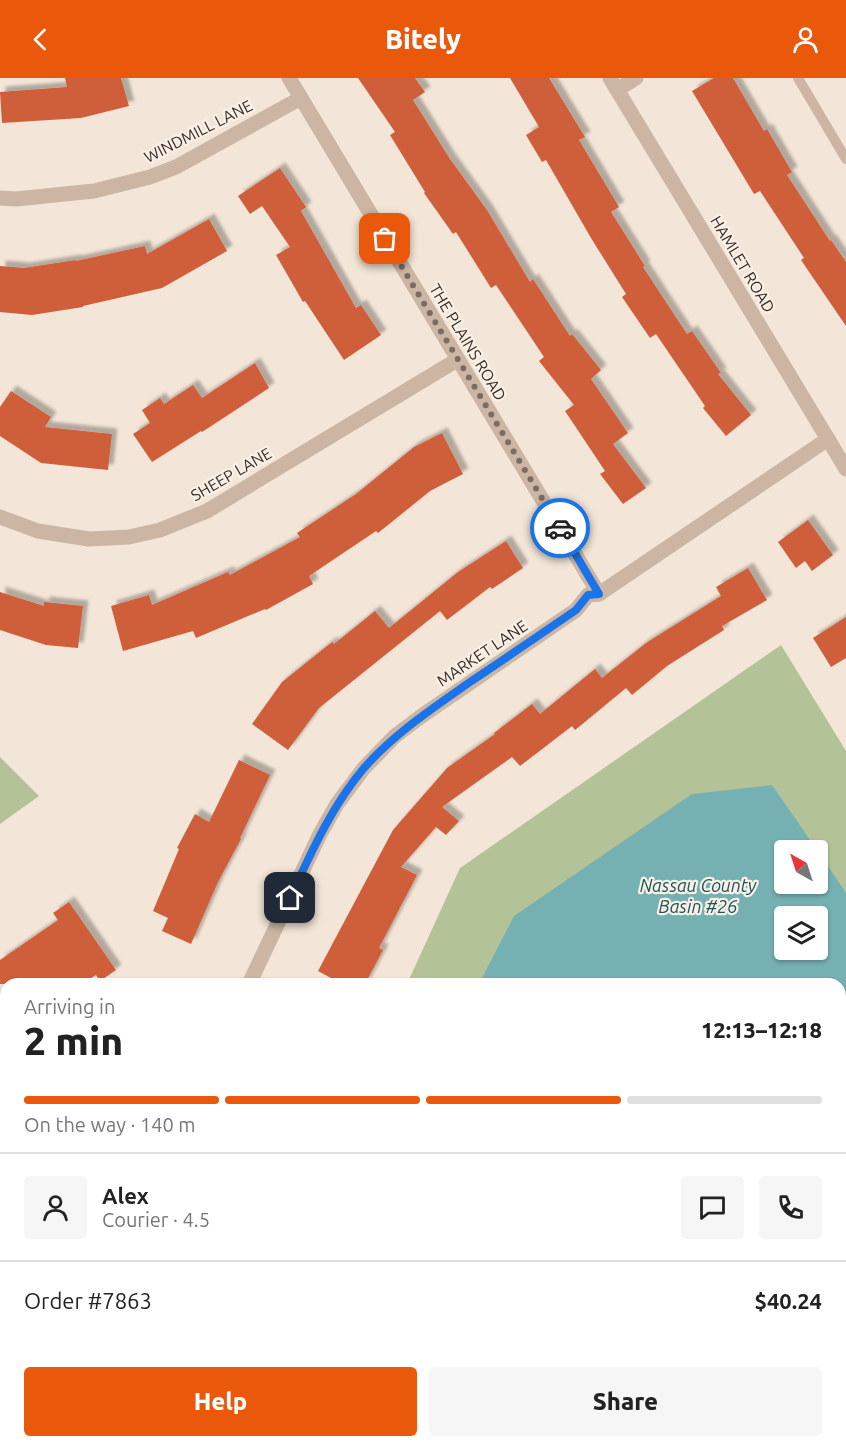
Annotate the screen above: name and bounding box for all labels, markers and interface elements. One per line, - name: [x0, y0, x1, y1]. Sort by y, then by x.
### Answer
- icon: back: [24, 23, 57, 56]
- icon: person: [789, 23, 822, 56]
- text: Bitely: [385, 24, 461, 54]
- street label: WINDMILL LANE: [141, 96, 255, 166]
- pin: [359, 213, 410, 264]
- street label: HAMLET ROAD: [707, 213, 779, 315]
- icon: bag: [368, 222, 401, 255]
- street label: THE PLAINS ROAD: [426, 280, 510, 404]
- street label: SHEEP LANE: [187, 444, 275, 504]
- courier: [530, 498, 590, 558]
- icon: car: [544, 512, 577, 545]
- street label: MARKET LANE: [433, 616, 531, 690]
- north arrow: [774, 840, 828, 894]
- map controls: [774, 840, 828, 960]
- pin: [264, 872, 315, 923]
- water label: Nassau County Basin #26: [640, 875, 757, 916]
- icon: home: [273, 881, 306, 914]
- button: layers: [774, 906, 828, 960]
- text: Arriving in: [24, 995, 115, 1018]
- text: 12:13–12:18: [701, 1017, 822, 1042]
- text: 2 min: [24, 1019, 123, 1062]
- text: On the way · 140 m: [24, 1113, 196, 1136]
- button: person: [24, 1176, 87, 1239]
- button: chat: [681, 1176, 744, 1239]
- button: phone: [759, 1176, 822, 1239]
- text: Alex: [102, 1183, 149, 1208]
- text: Courier · 4.5: [102, 1208, 210, 1231]
- text: Order #7863: [24, 1288, 152, 1313]
- text: $40.24: [755, 1288, 822, 1313]
- button: Help: [24, 1367, 417, 1436]
- button: Share: [429, 1367, 822, 1436]

